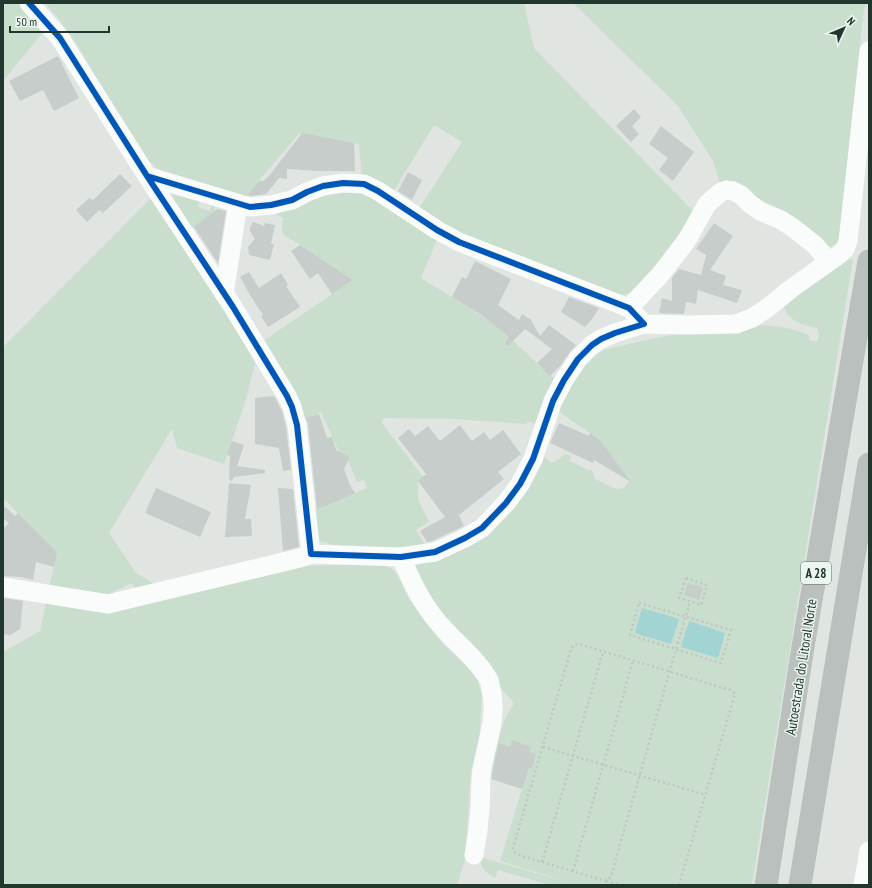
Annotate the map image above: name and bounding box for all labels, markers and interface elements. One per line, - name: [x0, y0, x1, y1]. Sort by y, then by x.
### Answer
- scale bar: [10, 8, 109, 34]
- north arrow: [824, 8, 864, 48]
- text: 50 m: [16, 14, 37, 29]
- text: N: [844, 14, 858, 28]
- road number: A 28: [801, 562, 831, 584]
- street label: Autoestrada do Litoral Norte: [781, 597, 821, 736]

